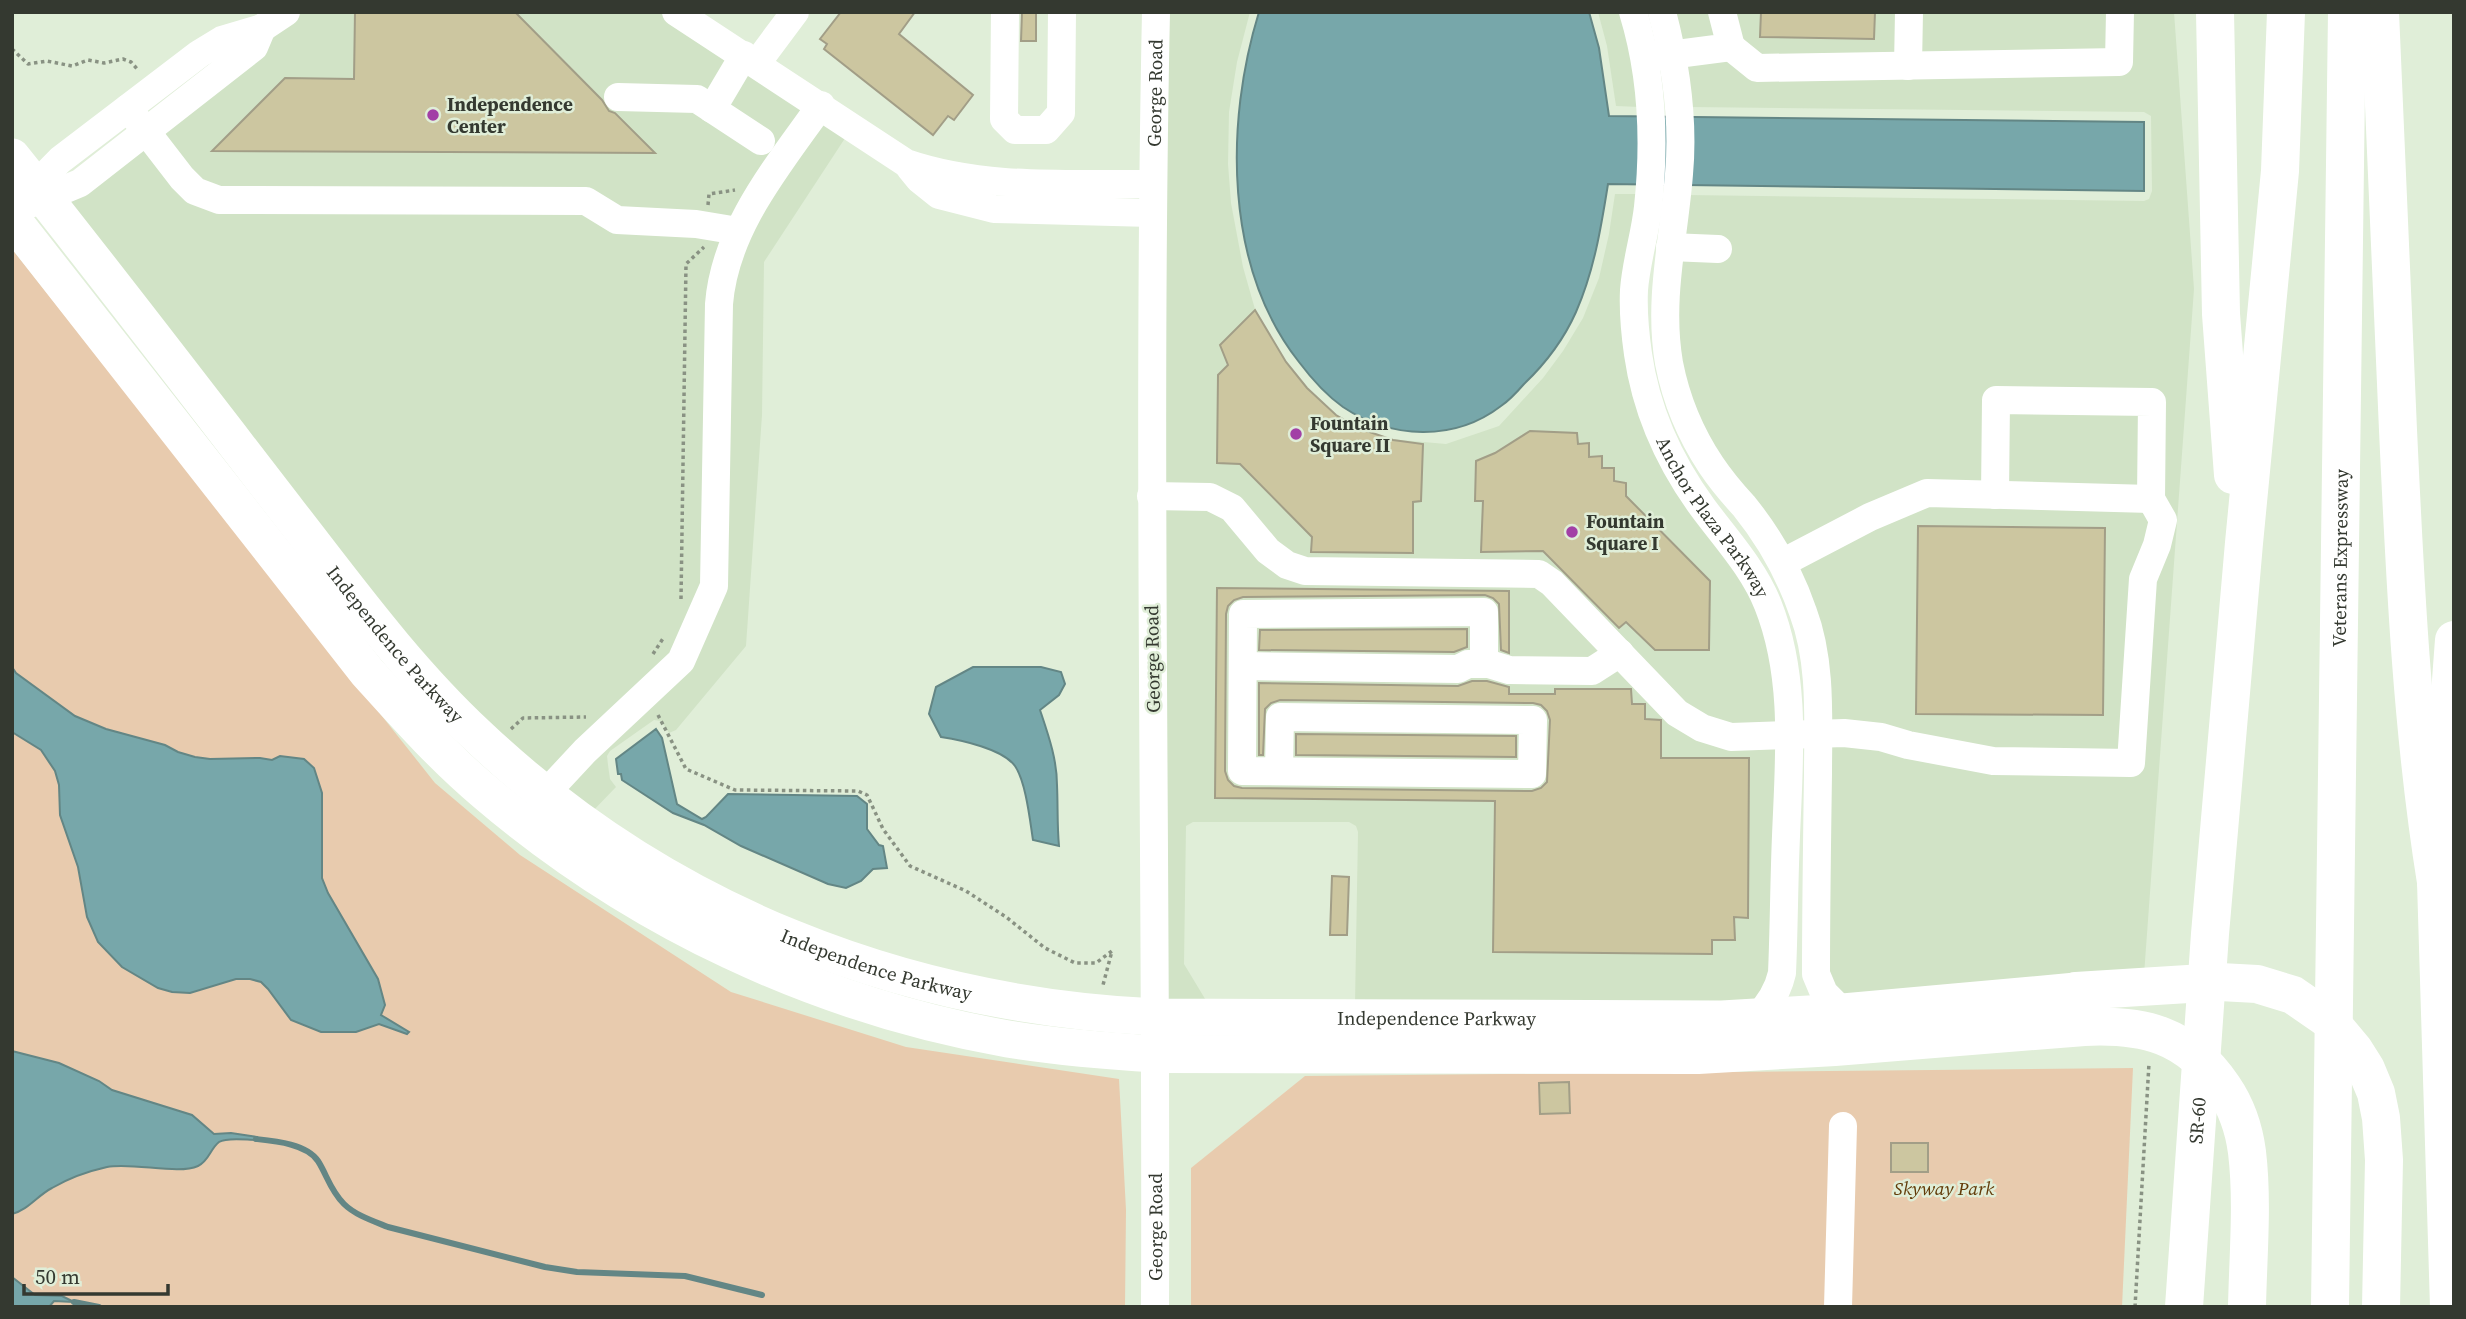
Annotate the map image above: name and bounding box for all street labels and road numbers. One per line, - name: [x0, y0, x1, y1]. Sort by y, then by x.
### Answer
- street label: George Road: [1141, 39, 1168, 147]
- street label: Anchor Plaza Parkway: [1650, 432, 1776, 602]
- street label: Veterans Expressway: [2326, 468, 2354, 647]
- street label: Independence Parkway: [321, 560, 470, 729]
- street label: George Road: [1138, 605, 1166, 713]
- street label: Independence Parkway: [777, 922, 975, 1006]
- street label: Independence Parkway: [1337, 1005, 1536, 1031]
- street label: SR-60: [2182, 1096, 2212, 1145]
- street label: George Road: [1142, 1173, 1168, 1281]

